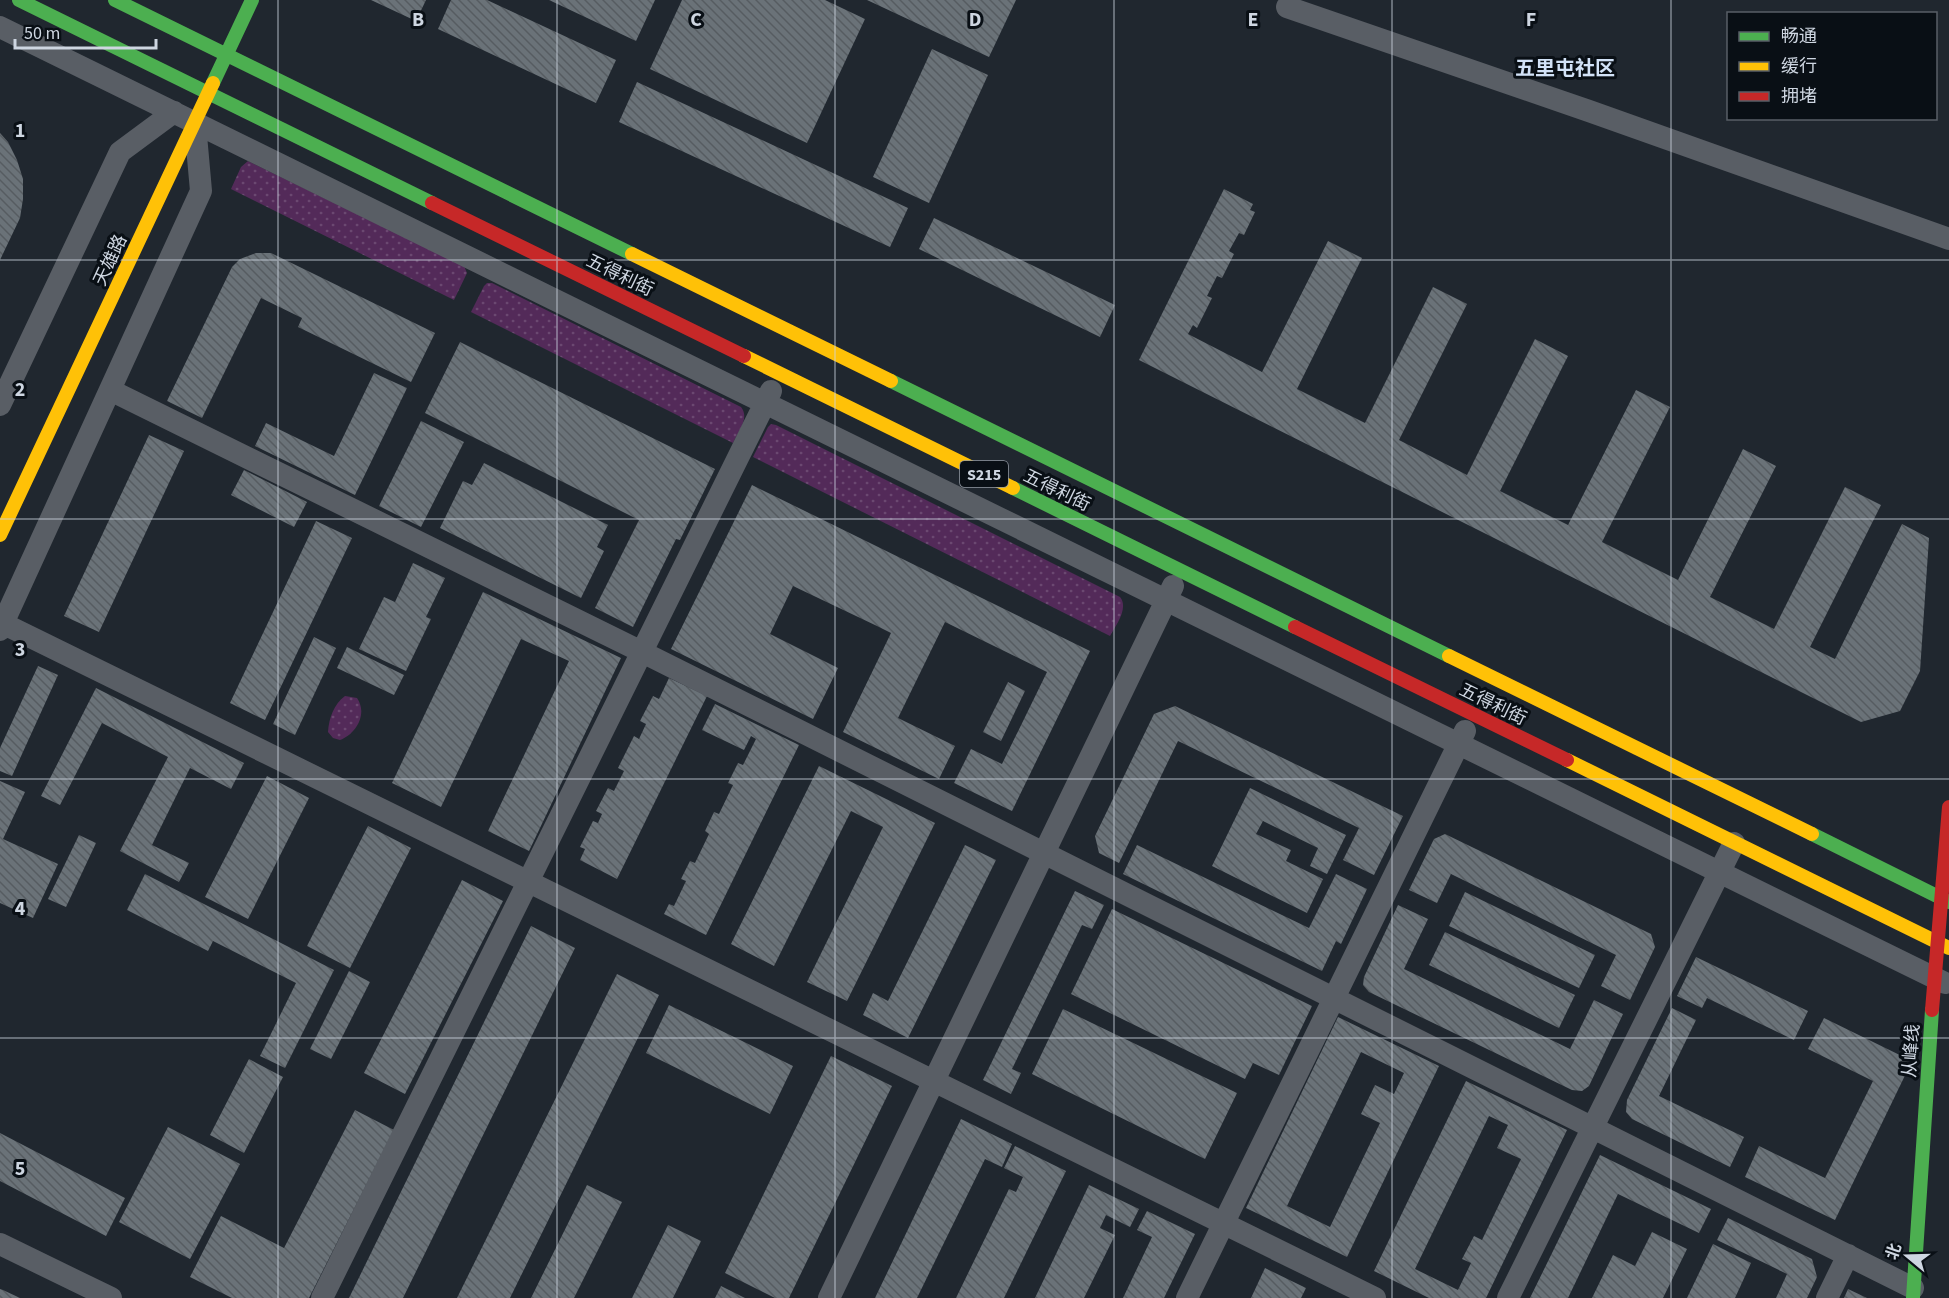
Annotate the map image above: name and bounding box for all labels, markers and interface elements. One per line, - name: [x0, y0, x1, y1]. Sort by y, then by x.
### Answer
- text: B: [412, 6, 424, 34]
- text: C: [690, 6, 702, 34]
- text: D: [969, 6, 981, 34]
- text: E: [1248, 6, 1258, 34]
- text: F: [1526, 6, 1536, 34]
- scale bar: [15, 12, 156, 50]
- legend: [1727, 12, 1937, 120]
- text: 50 m: [24, 21, 60, 46]
- text: 畅通: [1781, 24, 1817, 49]
- text: 缓行: [1781, 54, 1817, 79]
- district label: 五里屯社区: [1515, 55, 1615, 83]
- text: 拥堵: [1781, 84, 1817, 109]
- text: 1: [15, 117, 25, 145]
- street label: 天雄路: [88, 230, 133, 290]
- street label: 五得利街: [582, 248, 658, 302]
- text: 2: [15, 376, 25, 404]
- road number: S215: [960, 461, 1008, 487]
- street label: 五得利街: [1019, 463, 1095, 517]
- text: 3: [15, 636, 25, 664]
- street label: 五得利街: [1455, 677, 1531, 731]
- text: 4: [15, 895, 26, 923]
- street label: 从峰线: [1897, 1023, 1926, 1079]
- text: 5: [15, 1155, 25, 1183]
- north arrow: [1877, 1226, 1937, 1286]
- text: 北: [1881, 1240, 1907, 1263]

